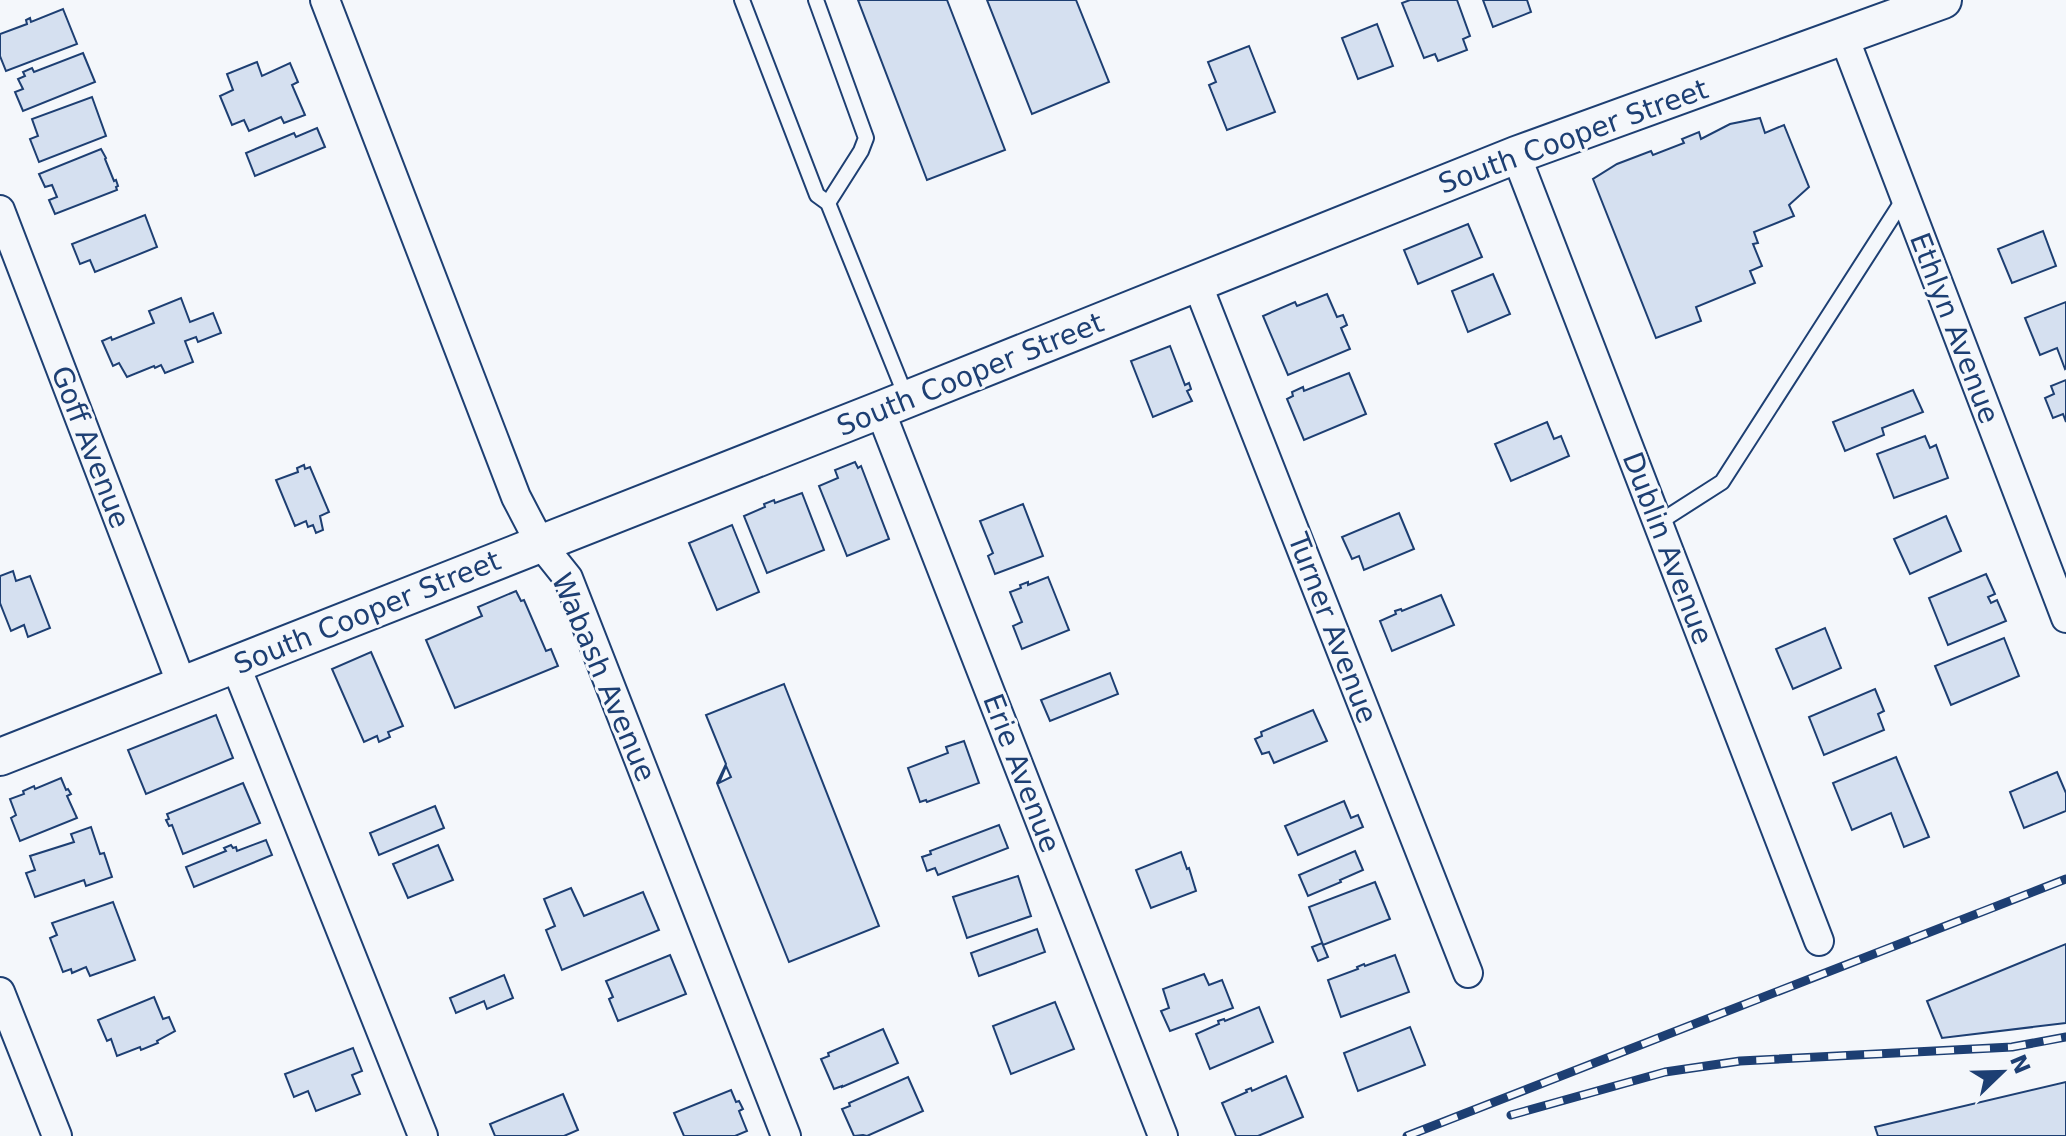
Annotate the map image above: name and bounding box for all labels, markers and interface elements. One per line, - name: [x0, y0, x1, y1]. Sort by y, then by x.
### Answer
- street label: South Cooper Street: [1434, 72, 1713, 201]
- street label: Ethlyn Avenue: [1903, 228, 2006, 428]
- street label: South Cooper Street: [832, 306, 1108, 443]
- street label: Goff Avenue: [44, 361, 137, 533]
- street label: Dublin Avenue: [1616, 447, 1719, 649]
- street label: Turner Avenue: [1281, 527, 1384, 728]
- street label: South Cooper Street: [229, 544, 505, 681]
- street label: Wabash Avenue: [545, 568, 662, 786]
- street label: Erie Avenue: [976, 689, 1067, 857]
- north arrow: [1962, 1032, 2042, 1112]
- text: N: [2005, 1051, 2035, 1078]

